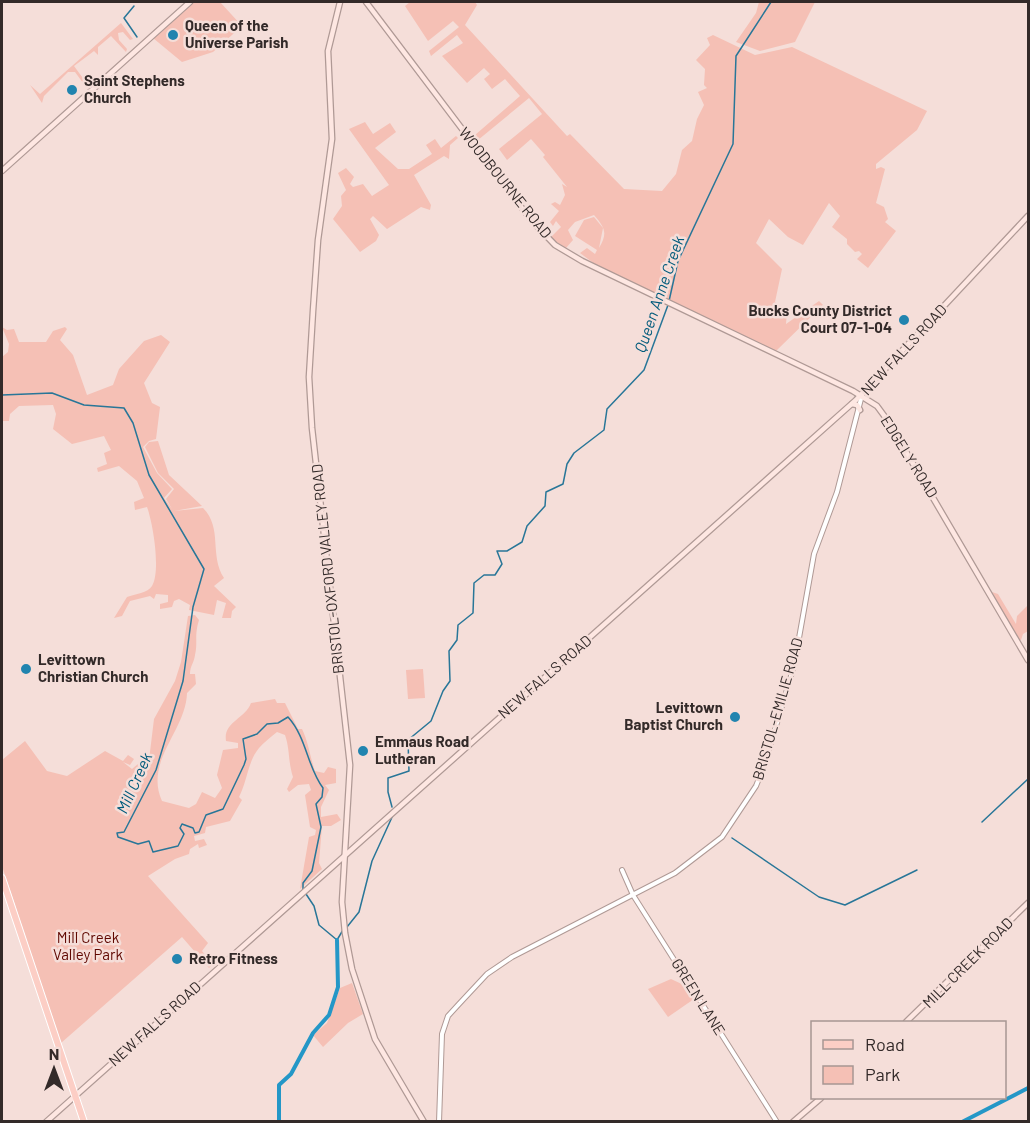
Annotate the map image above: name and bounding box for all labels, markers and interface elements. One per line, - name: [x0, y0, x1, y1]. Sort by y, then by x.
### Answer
- place label: Queen of the Universe Parish: [185, 16, 288, 51]
- marker: Queen of the Universe Parish: [166, 28, 180, 42]
- place label: Saint Stephens Church: [84, 71, 185, 106]
- marker: Saint Stephens Church: [65, 83, 79, 97]
- street label: WOODBOURNE ROAD: [456, 123, 556, 241]
- water label: Queen Anne Creek: [630, 233, 687, 355]
- street label: NEW FALLS ROAD: [856, 300, 950, 399]
- place label: Bucks County District Court 07-1-04: [748, 301, 892, 336]
- marker: Bucks County District Court 07-1-04: [897, 313, 911, 327]
- street label: EDGELY ROAD: [878, 412, 942, 501]
- street label: BRISTOL-OXFORD VALLEY ROAD: [307, 463, 347, 675]
- street label: NEW FALLS ROAD: [494, 631, 595, 722]
- street label: BRISTOL-EMILIE ROAD: [748, 635, 806, 782]
- place label: Levittown Christian Church: [38, 650, 148, 685]
- marker: Levittown Christian Church: [19, 662, 33, 676]
- place label: Levittown Baptist Church: [624, 698, 723, 733]
- marker: Levittown Baptist Church: [728, 710, 742, 724]
- place label: Emmaus Road Lutheran: [375, 732, 469, 767]
- marker: Emmaus Road Lutheran: [356, 744, 370, 758]
- water label: Mill Creek: [112, 749, 155, 816]
- street label: MILL CREEK ROAD: [918, 913, 1016, 1011]
- park label: Mill Creek Valley Park: [53, 928, 123, 963]
- place label: Retro Fitness: [189, 949, 278, 967]
- marker: Retro Fitness: [170, 952, 184, 966]
- street label: GREEN LANE: [668, 955, 730, 1038]
- street label: NEW FALLS ROAD: [104, 977, 204, 1069]
- legend: [811, 1021, 1006, 1099]
- text: Road: [865, 1033, 905, 1055]
- north arrow: [24, 1039, 84, 1099]
- text: N: [49, 1044, 59, 1063]
- text: Park: [865, 1063, 900, 1085]

